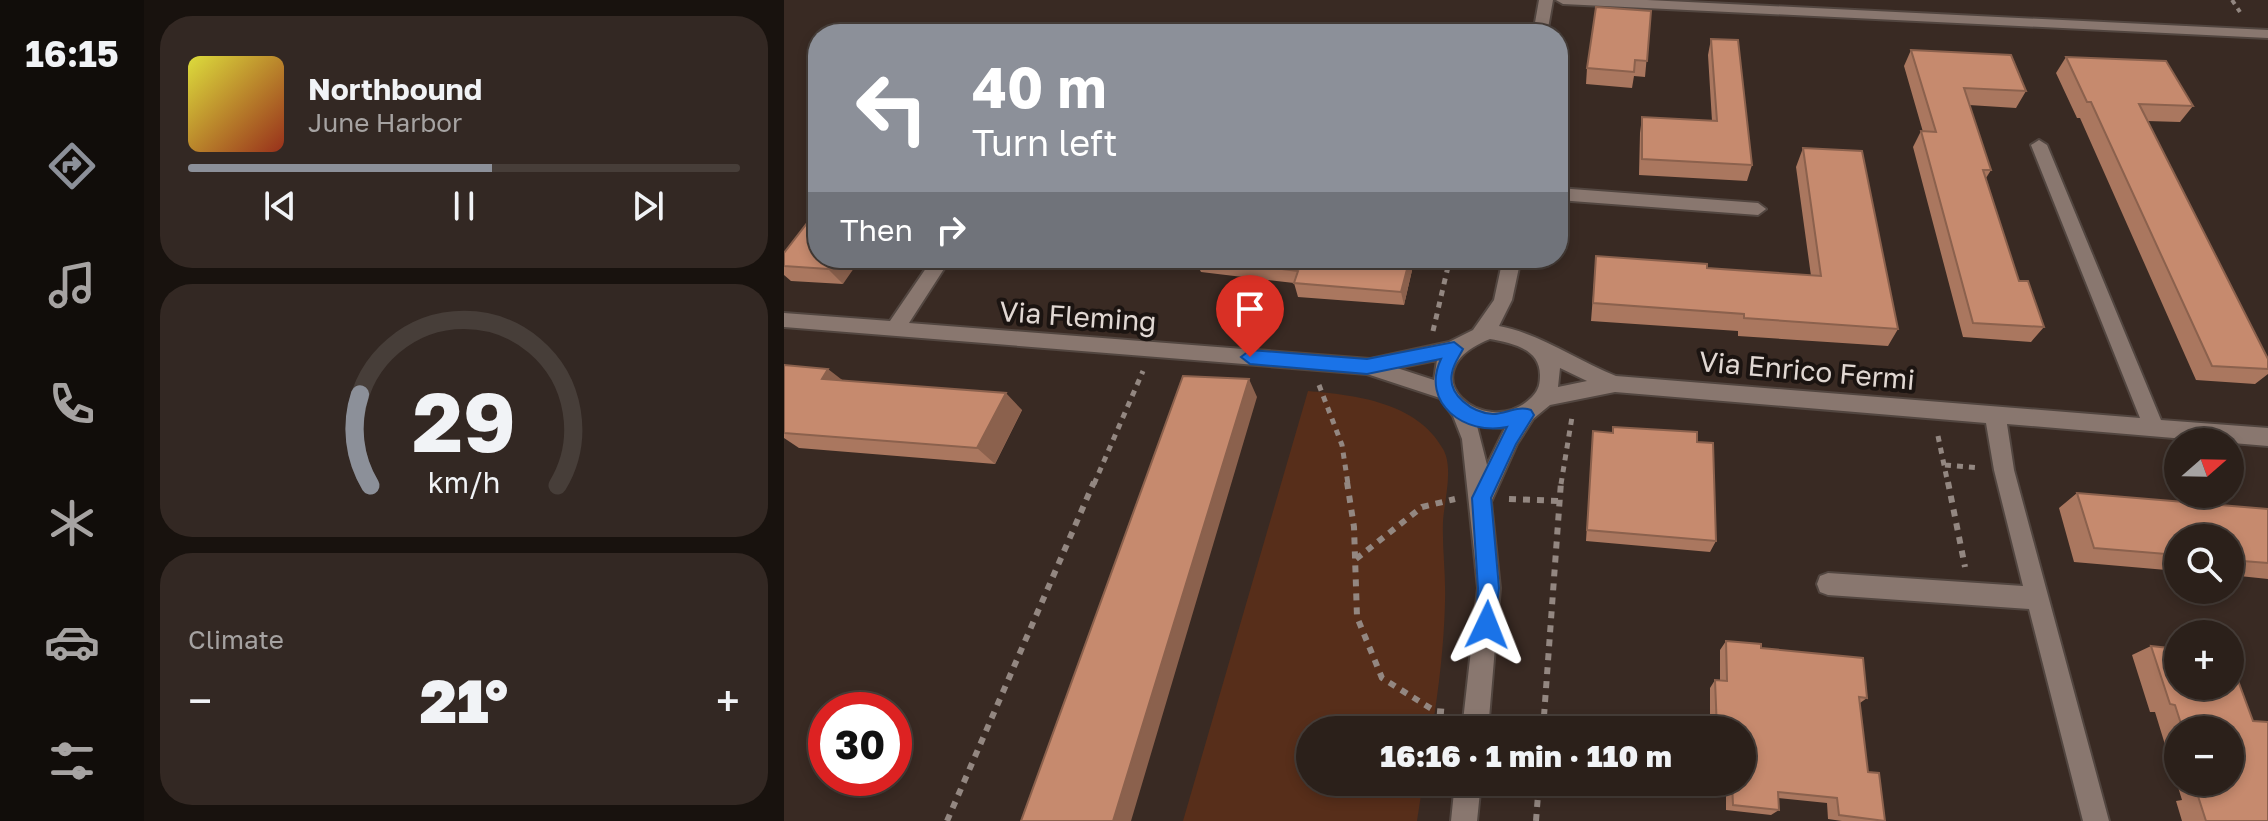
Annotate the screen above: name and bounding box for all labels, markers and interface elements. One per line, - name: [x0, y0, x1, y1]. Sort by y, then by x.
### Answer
- text: 16:15: [25, 32, 119, 75]
- text: 40 m: [972, 53, 1106, 120]
- icon: left: [840, 56, 944, 160]
- text: Northbound: [308, 71, 482, 107]
- text: June Harbor: [308, 107, 462, 138]
- text: Turn left: [972, 121, 1118, 164]
- icon: directions: [44, 138, 100, 194]
- icon: previous: [258, 184, 302, 228]
- icon: pause: [442, 184, 486, 228]
- icon: next: [626, 184, 670, 228]
- icon: right: [929, 208, 973, 252]
- text: Then: [840, 212, 913, 248]
- icon: music: [44, 257, 100, 313]
- pin: [1216, 275, 1284, 357]
- icon: arrive: [1228, 287, 1272, 331]
- street label: Via Fleming: [998, 294, 1158, 338]
- street label: Via Enrico Fermi: [1698, 344, 1916, 396]
- text: 29: [412, 370, 516, 470]
- icon: phone: [44, 376, 100, 432]
- north arrow: [2164, 428, 2244, 508]
- map controls: [2164, 428, 2244, 796]
- text: km/h: [428, 466, 500, 500]
- icon: climate: [44, 495, 100, 551]
- button: search: [2164, 524, 2244, 604]
- position arrow: [1445, 583, 1529, 667]
- icon: car: [44, 614, 100, 670]
- button: +: [2164, 620, 2244, 700]
- text: Climate: [188, 624, 284, 655]
- text: 21°: [420, 664, 508, 736]
- text: −: [188, 674, 212, 727]
- text: +: [716, 674, 740, 727]
- speed limit sign: 30: [808, 692, 912, 796]
- button: −: [2164, 716, 2244, 796]
- icon: filters: [44, 733, 100, 789]
- text: 16:16 · 1 min · 110 m: [1380, 738, 1672, 774]

